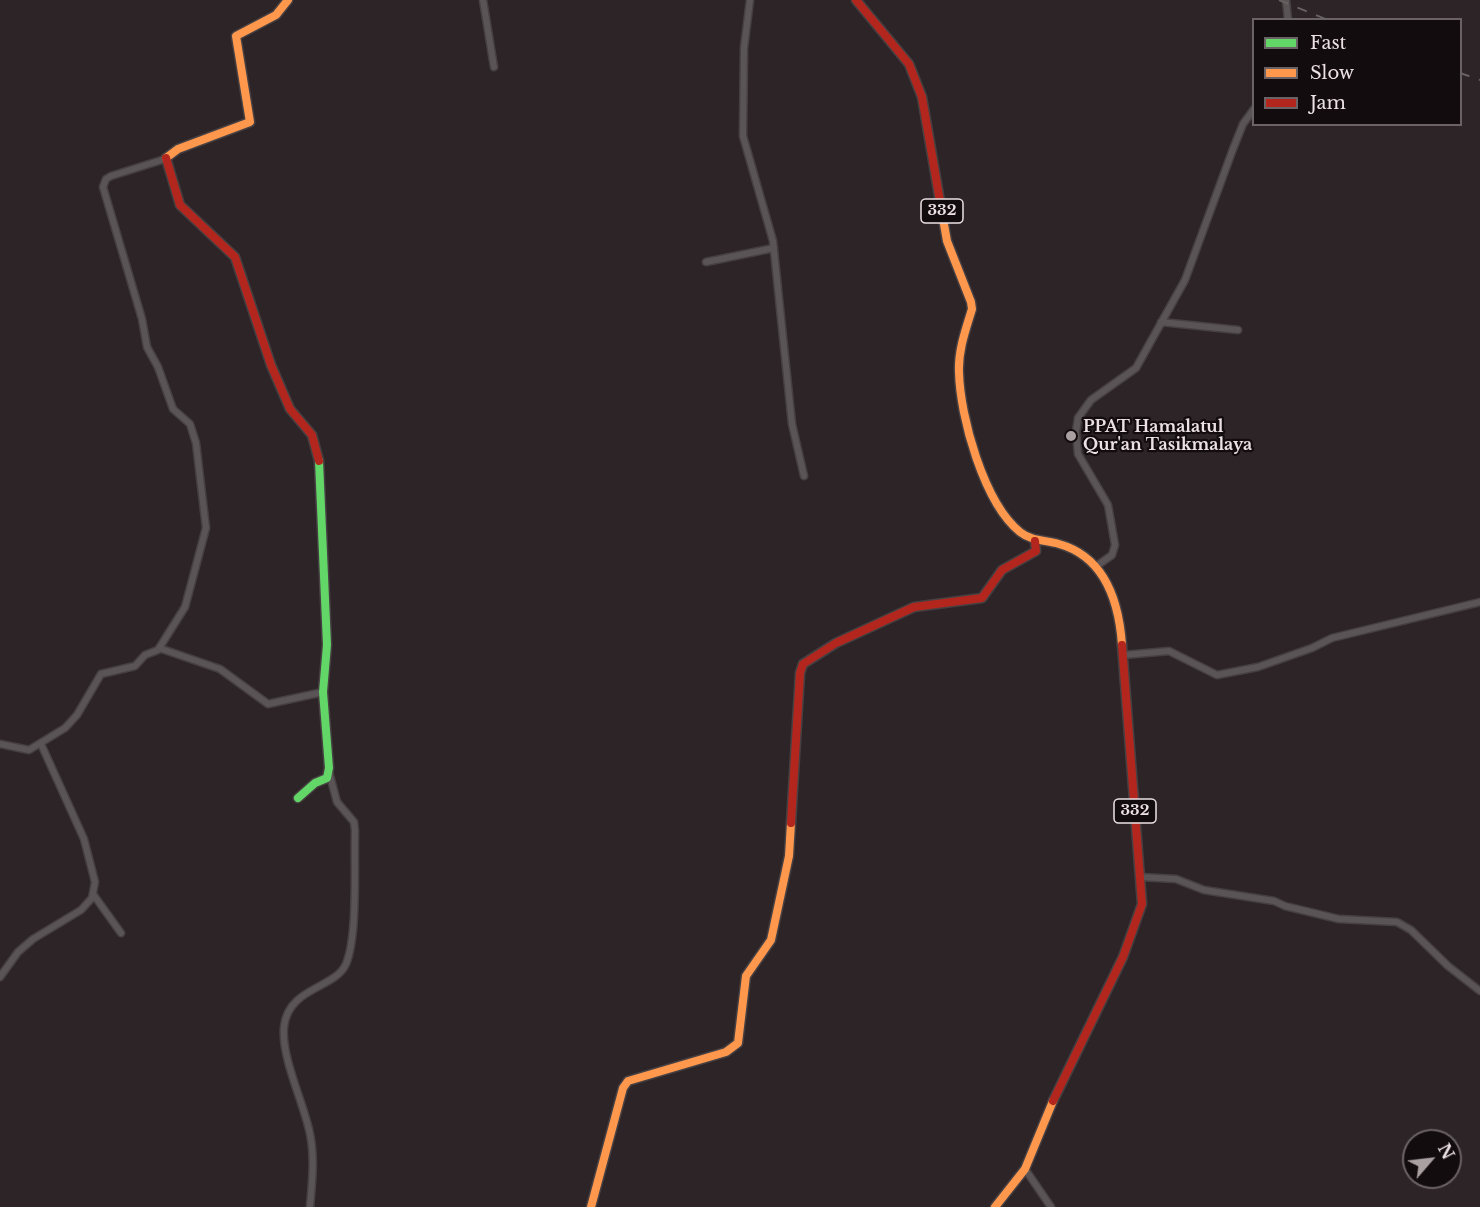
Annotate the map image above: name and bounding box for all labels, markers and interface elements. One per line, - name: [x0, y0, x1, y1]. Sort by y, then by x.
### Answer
- legend: [1252, 18, 1462, 126]
- text: Fast: [1310, 32, 1346, 54]
- text: Slow: [1310, 62, 1354, 84]
- text: Jam: [1310, 92, 1346, 114]
- road number: 332: [921, 199, 963, 223]
- place label: PPAT Hamalatul Qur'an Tasikmalaya: [1083, 417, 1252, 455]
- marker: PPAT Hamalatul Qur'an Tasikmalaya: [1064, 429, 1078, 443]
- road number: 332: [1114, 799, 1156, 823]
- north arrow: [1402, 1129, 1462, 1189]
- text: N: [1434, 1140, 1458, 1163]

